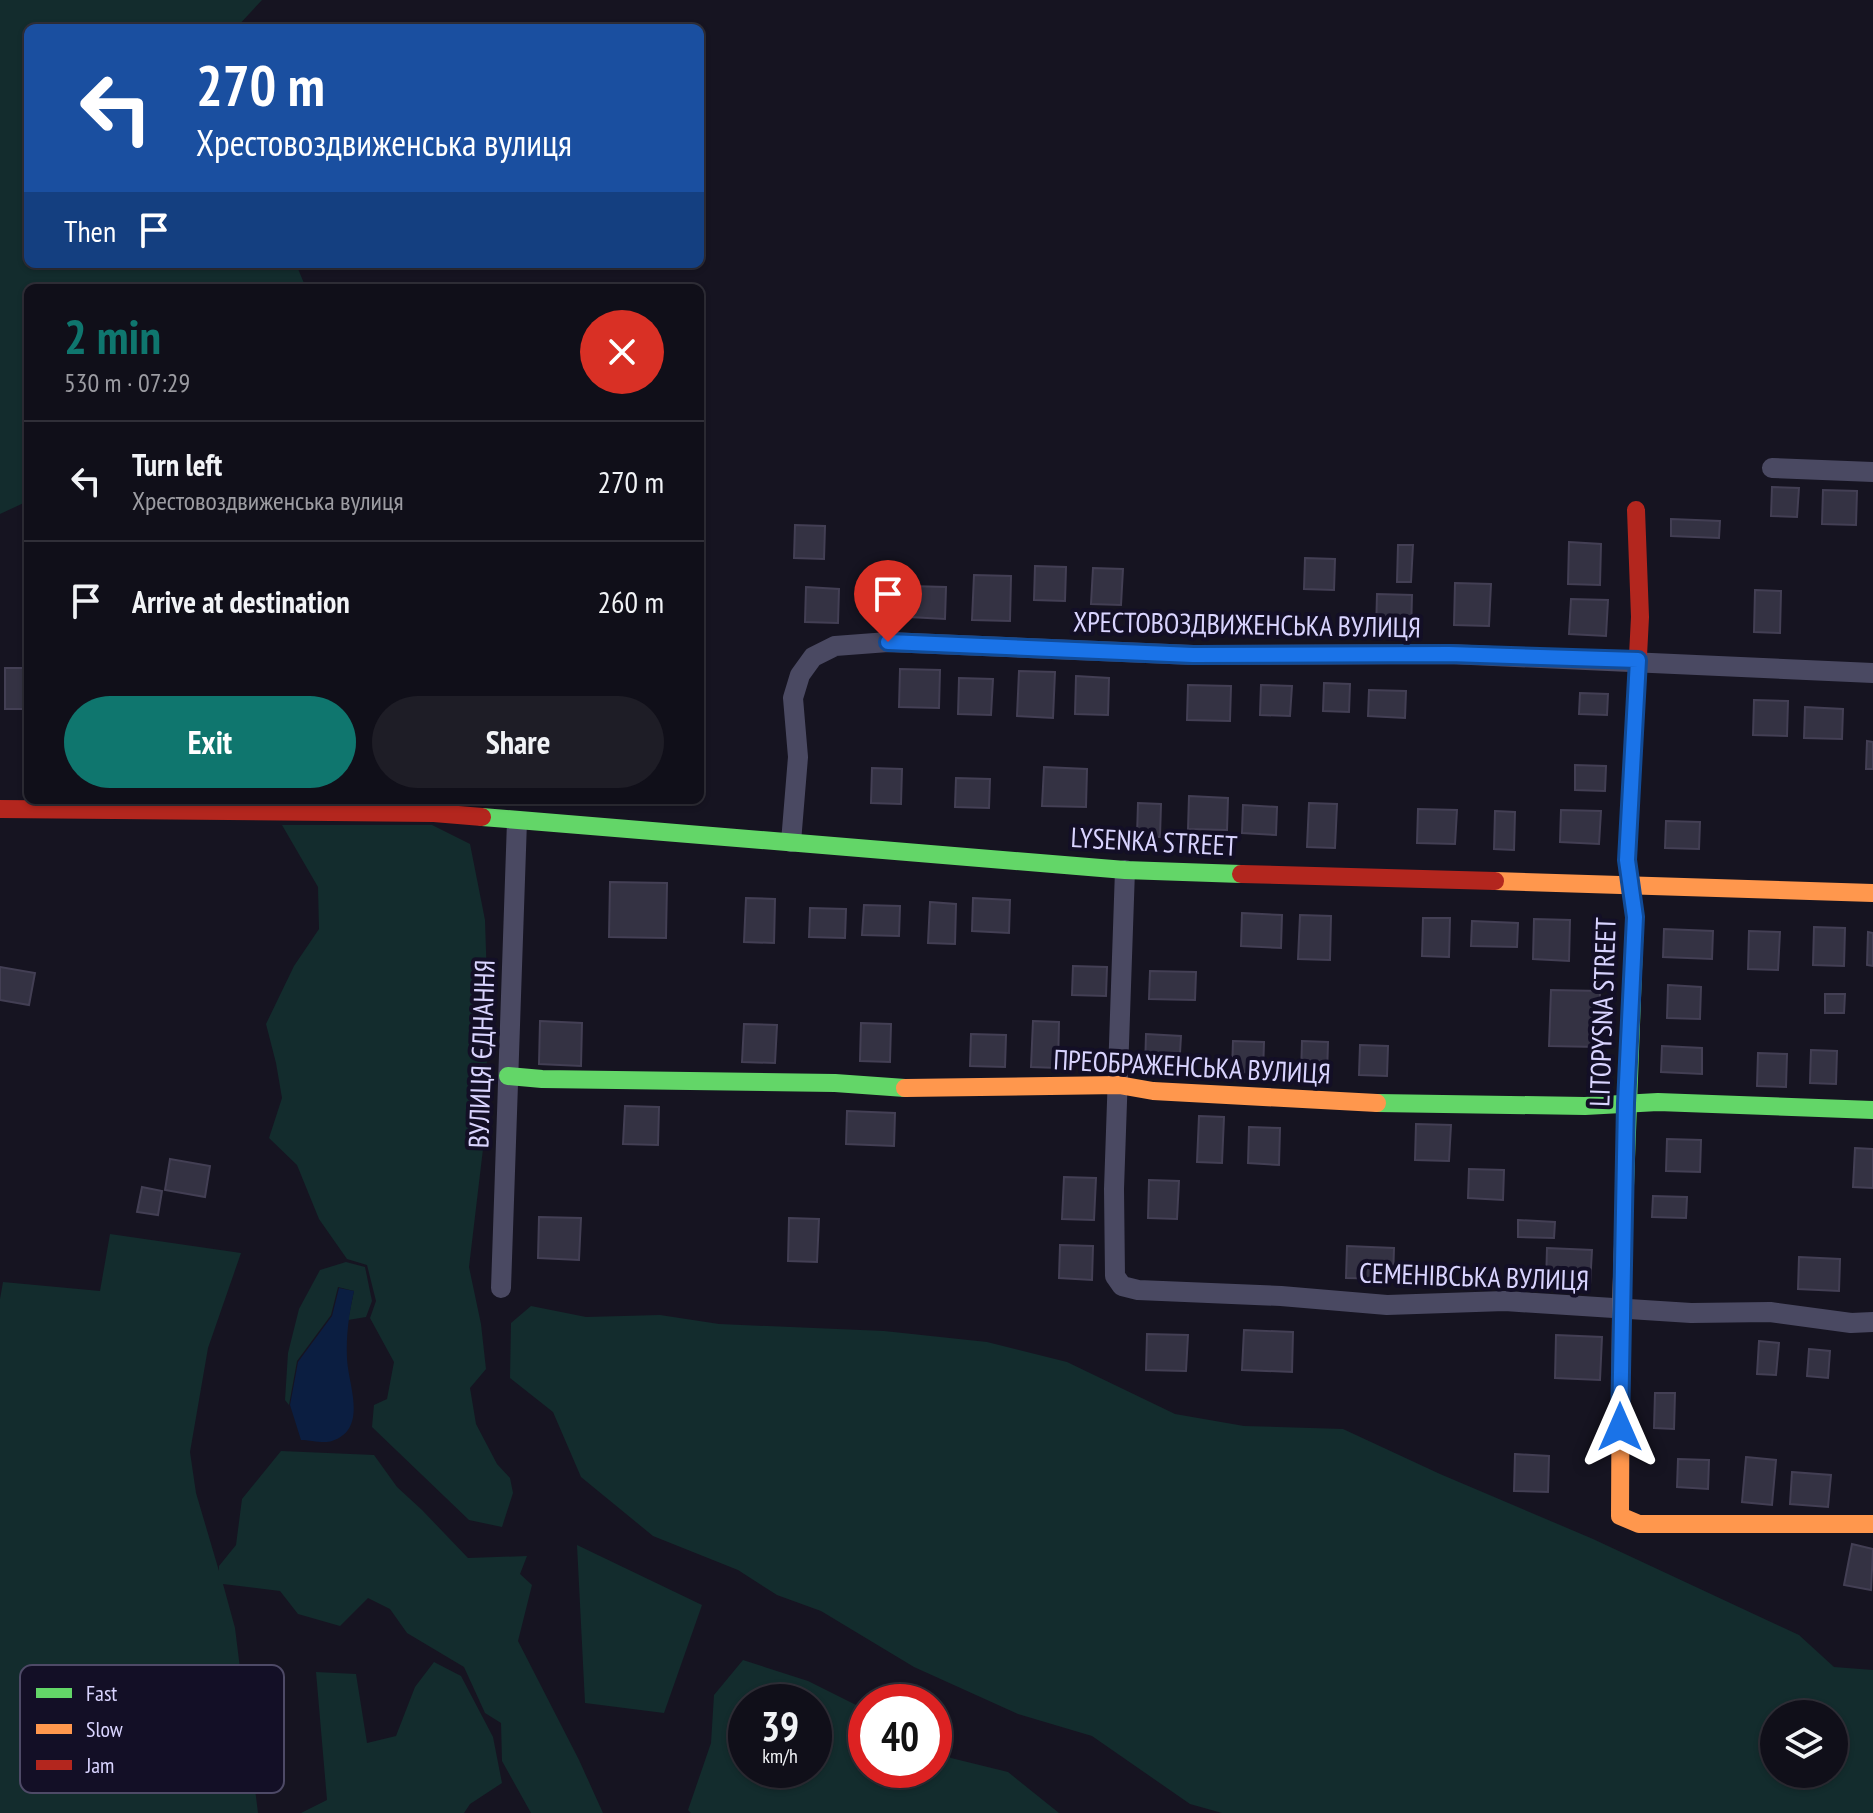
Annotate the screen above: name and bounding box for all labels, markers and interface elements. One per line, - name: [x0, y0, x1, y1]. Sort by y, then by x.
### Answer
- text: 270 m: [196, 49, 325, 121]
- icon: left: [64, 56, 168, 160]
- text: Хрестовоздвиженська вулиця: [196, 119, 572, 166]
- icon: arrive: [132, 208, 176, 252]
- text: Then: [64, 211, 116, 250]
- text: 2 min: [64, 305, 161, 367]
- button: close: [580, 310, 664, 394]
- text: 530 m · 07:29: [64, 366, 190, 399]
- text: Turn left: [132, 445, 222, 484]
- icon: left: [64, 459, 108, 503]
- text: 270 m: [598, 462, 664, 501]
- text: Хрестовоздвиженська вулиця: [132, 484, 404, 517]
- pin: [854, 560, 922, 642]
- icon: arrive: [866, 572, 910, 616]
- icon: arrive: [64, 579, 108, 623]
- text: Arrive at destination: [132, 582, 350, 621]
- text: 260 m: [598, 582, 664, 621]
- street label: ХРЕСТОВОЗДВИЖЕНСЬКА ВУЛИЦЯ: [1073, 602, 1421, 646]
- button: Exit: [64, 696, 356, 788]
- button: Share: [372, 696, 664, 788]
- street label: LYSENKA STREET: [1070, 818, 1239, 864]
- street label: LITOPYSNA STREET: [1580, 916, 1624, 1107]
- street label: ВУЛИЦЯ ЄДНАННЯ: [459, 959, 503, 1149]
- street label: ПРЕОБРАЖЕНСЬКА ВУЛИЦЯ: [1052, 1040, 1332, 1092]
- street label: СЕМЕНІВСЬКА ВУЛИЦЯ: [1358, 1253, 1590, 1299]
- position arrow: [1578, 1385, 1662, 1469]
- legend: [20, 1665, 284, 1793]
- text: Fast: [86, 1679, 117, 1707]
- speed limit sign: 40: [848, 1684, 952, 1788]
- text: 39: [761, 1700, 799, 1752]
- map controls: [1760, 1700, 1848, 1788]
- button: layers: [1760, 1700, 1848, 1788]
- text: Slow: [86, 1715, 123, 1743]
- text: km/h: [762, 1743, 798, 1769]
- text: Jam: [85, 1751, 114, 1779]

